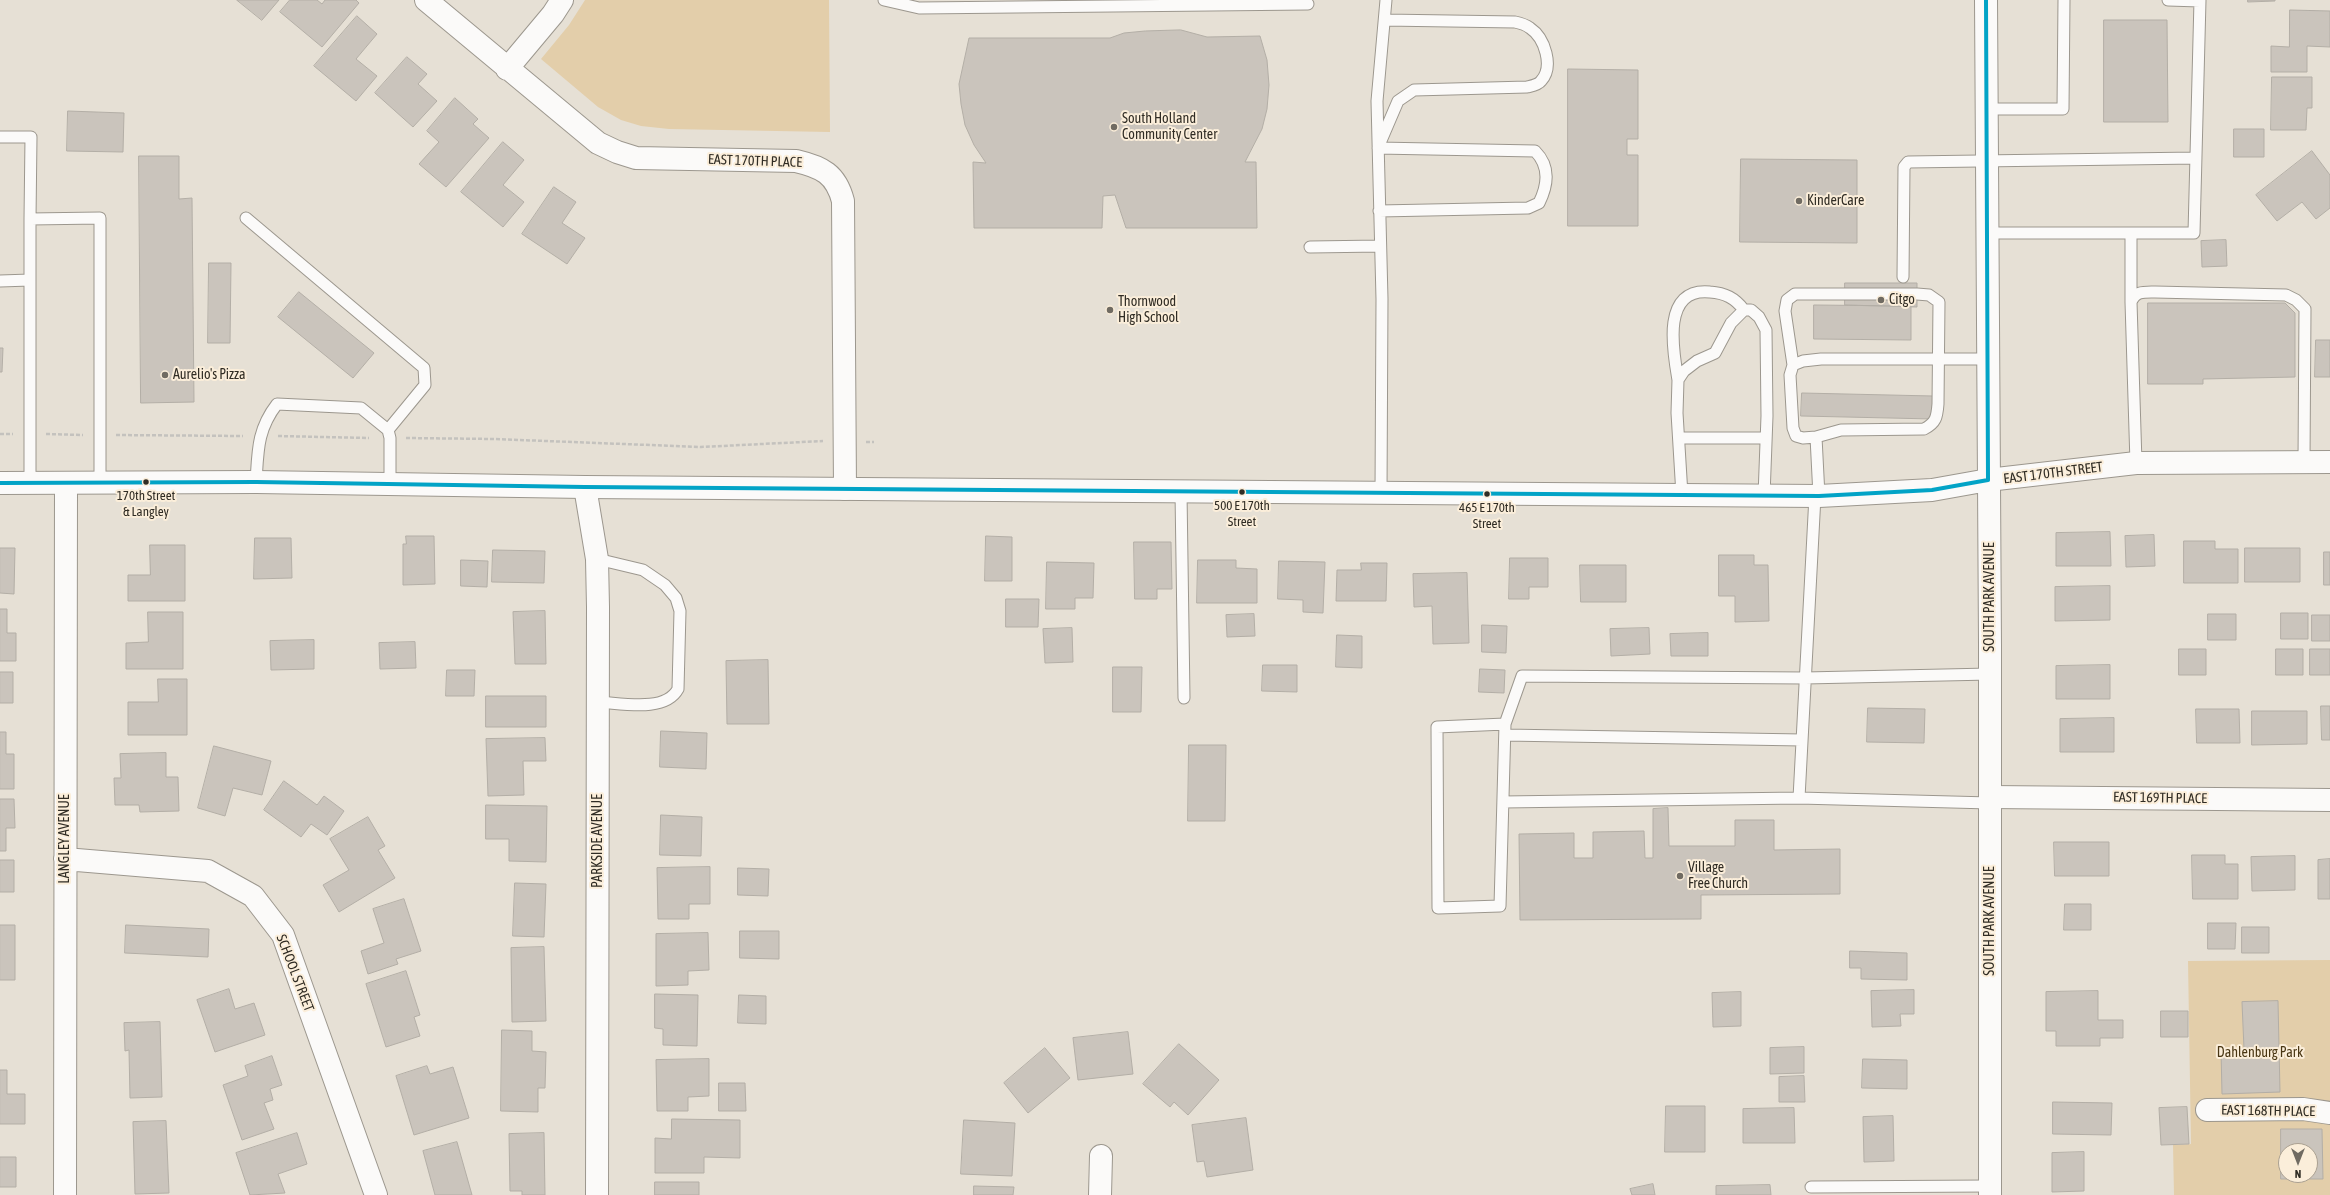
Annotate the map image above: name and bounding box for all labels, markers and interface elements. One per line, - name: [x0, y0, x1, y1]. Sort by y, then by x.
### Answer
- place label: South Holland Community Center: [1122, 111, 1217, 144]
- marker: South Holland Community Center: [1109, 122, 1119, 132]
- street label: EAST 170TH PLACE: [708, 151, 802, 171]
- place label: KinderCare: [1807, 193, 1864, 209]
- marker: KinderCare: [1794, 196, 1804, 206]
- place label: Citgo: [1889, 292, 1915, 308]
- place label: Thornwood High School: [1118, 294, 1179, 326]
- marker: Citgo: [1876, 295, 1886, 305]
- marker: Thornwood High School: [1105, 305, 1115, 315]
- place label: Aurelio's Pizza: [173, 367, 246, 383]
- marker: Aurelio's Pizza: [160, 370, 170, 380]
- street label: EAST 170TH STREET: [2002, 459, 2104, 487]
- marker: 170th Street & Langley: [141, 477, 151, 487]
- marker: 500 E 170th Street: [1237, 487, 1247, 497]
- place label: 170th Street & Langley: [117, 488, 175, 519]
- marker: 465 E 170th Street: [1482, 489, 1492, 499]
- place label: 500 E 170th Street: [1214, 498, 1270, 529]
- place label: 465 E 170th Street: [1459, 500, 1515, 531]
- street label: SOUTH PARK AVENUE: [1982, 542, 1998, 652]
- street label: EAST 169TH PLACE: [2113, 789, 2207, 807]
- street label: LANGLEY AVENUE: [57, 794, 73, 884]
- street label: PARKSIDE AVENUE: [590, 794, 606, 888]
- place label: Village Free Church: [1688, 860, 1748, 892]
- street label: SOUTH PARK AVENUE: [1982, 866, 1998, 976]
- marker: Village Free Church: [1675, 871, 1685, 881]
- street label: SCHOOL STREET: [273, 932, 317, 1014]
- park label: Dahlenburg Park: [2217, 1045, 2303, 1061]
- street label: EAST 168TH PLACE: [2221, 1102, 2315, 1120]
- north arrow: [2278, 1143, 2318, 1183]
- text: N: [2295, 1168, 2301, 1180]

